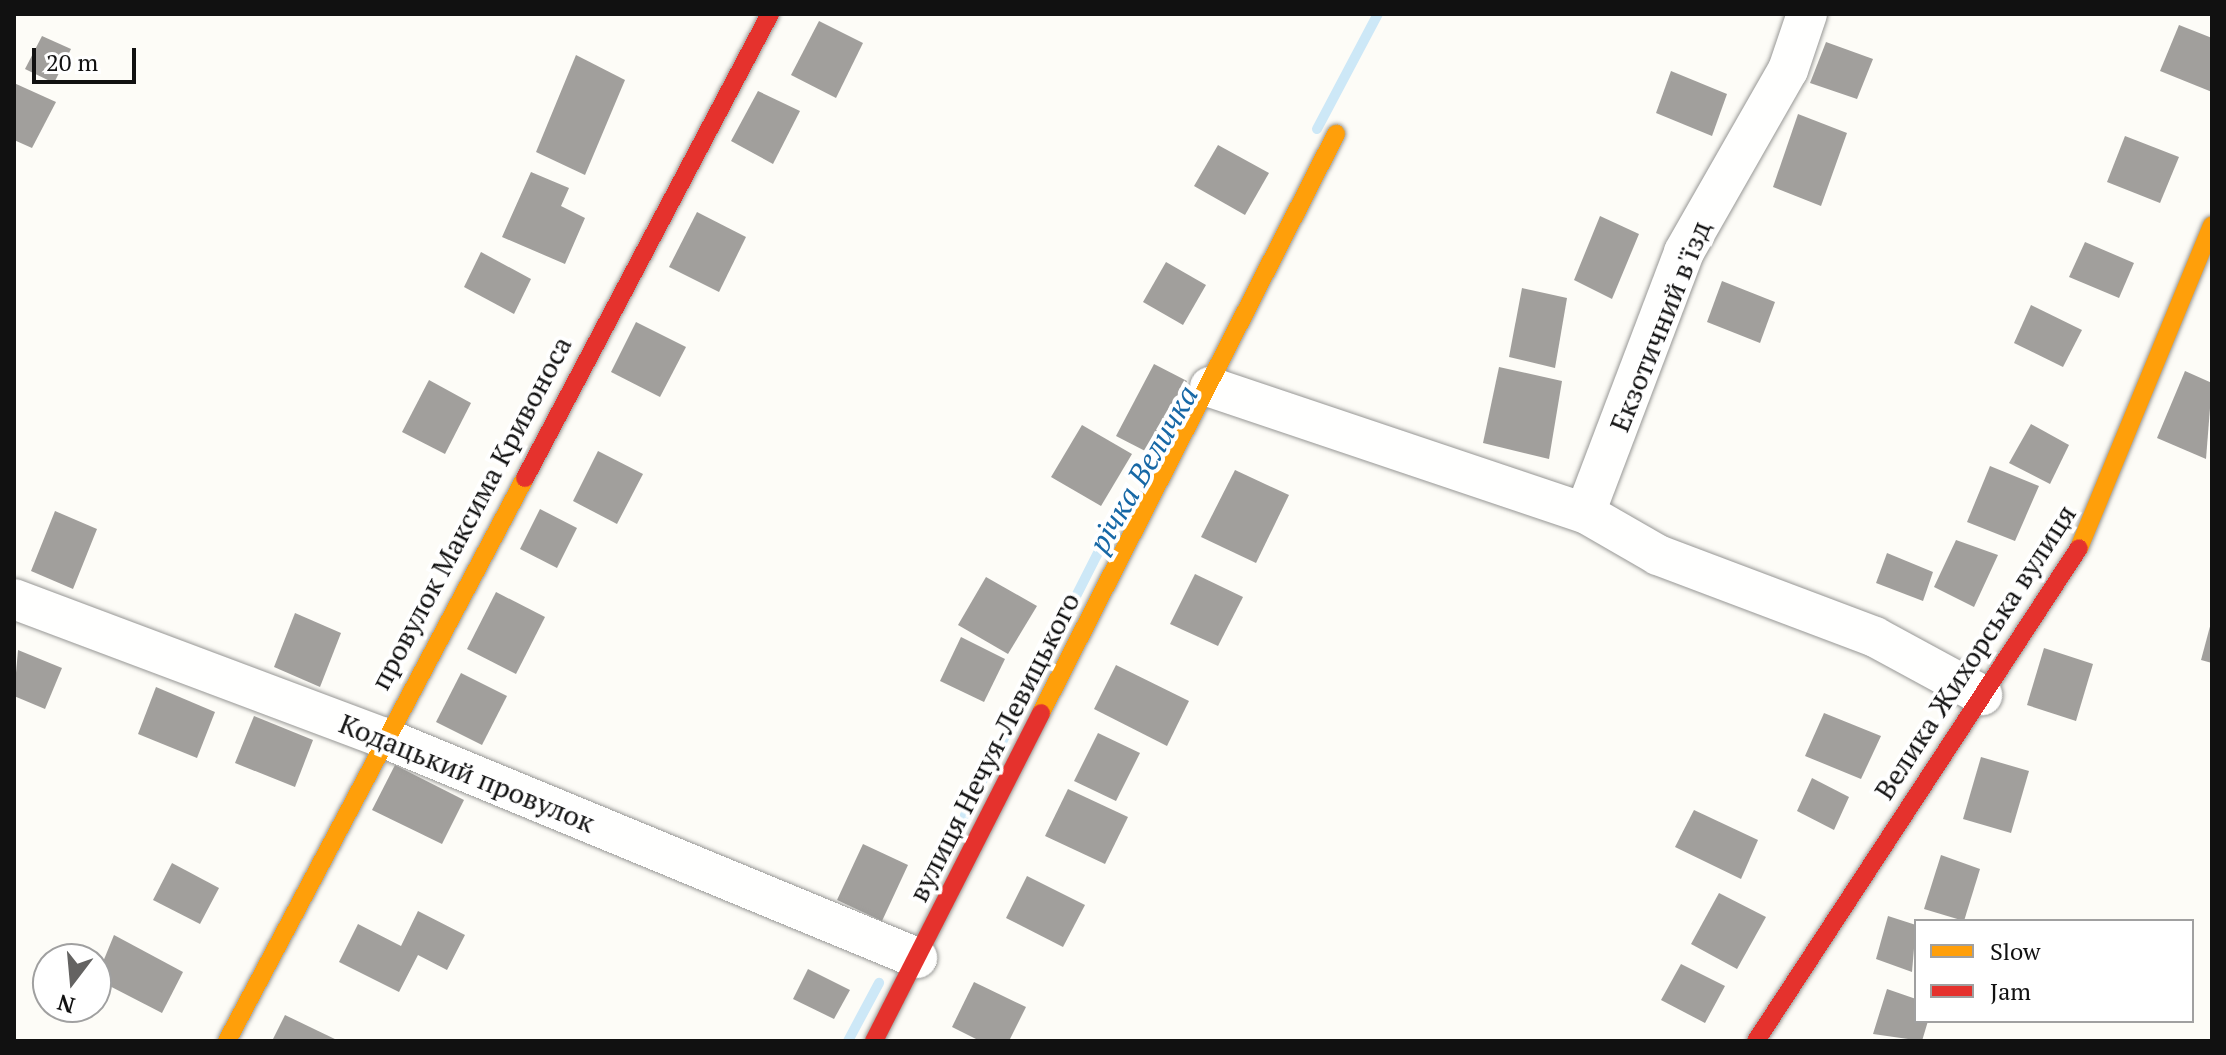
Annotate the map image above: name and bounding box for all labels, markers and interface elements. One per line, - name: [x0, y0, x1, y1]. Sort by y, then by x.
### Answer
- scale bar: [36, 32, 140, 82]
- text: 20 m: [46, 46, 98, 78]
- street label: Екзотичний в'їзд: [1602, 216, 1718, 436]
- street label: провулок Максима Кривоноса: [363, 331, 579, 695]
- water label: річка Величка: [1081, 379, 1205, 559]
- street label: Велика Жихорська вулиця: [1867, 498, 2083, 806]
- street label: вулиця Нечуя-Левицького: [901, 587, 1087, 907]
- street label: Кодацький провулок: [334, 706, 600, 840]
- legend: [1914, 919, 2194, 1023]
- text: Slow: [1990, 935, 2041, 967]
- north arrow: [32, 943, 112, 1023]
- text: Jam: [1990, 975, 2031, 1007]
- text: N: [54, 988, 78, 1021]

